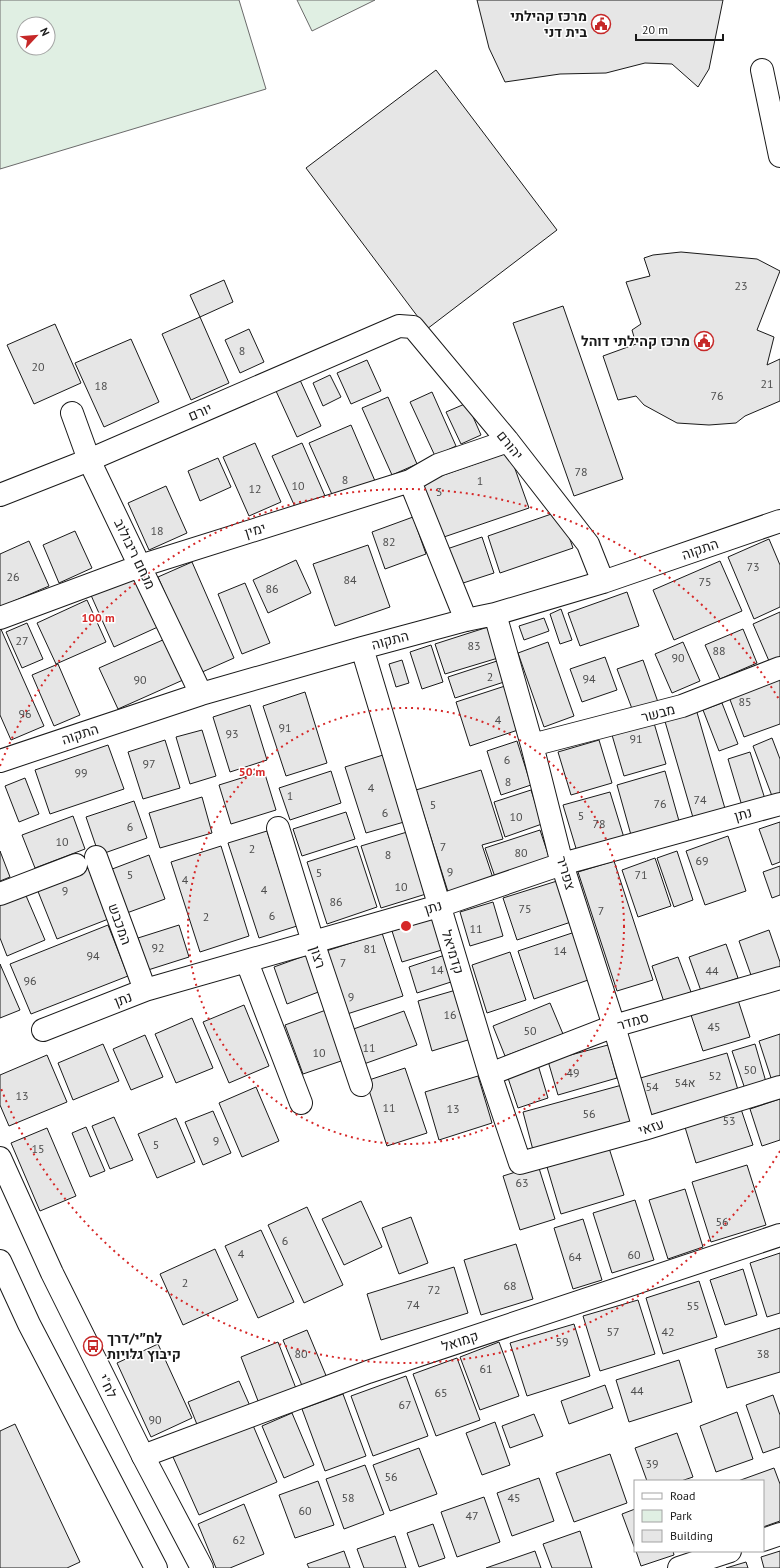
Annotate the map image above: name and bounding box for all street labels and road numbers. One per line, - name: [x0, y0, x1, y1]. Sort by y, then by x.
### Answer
- street label: יורם: [185, 399, 215, 425]
- street label: יהורם: [493, 427, 527, 463]
- street label: מנחם ריבולוב: [110, 516, 160, 592]
- street label: ימין: [242, 518, 268, 542]
- street label: התקוה: [679, 534, 721, 564]
- street label: התקוה: [369, 626, 411, 654]
- street label: מבשר: [639, 700, 677, 726]
- street label: התקוה: [59, 720, 101, 748]
- street label: נתן: [732, 803, 754, 825]
- street label: צפריר: [552, 854, 580, 892]
- street label: נתן: [422, 896, 444, 918]
- street label: המכבש: [104, 901, 136, 947]
- street label: קדמיאל: [438, 928, 468, 976]
- street label: רצון: [306, 943, 330, 971]
- street label: נתן: [111, 987, 135, 1011]
- street label: סמדר: [615, 1008, 651, 1034]
- street label: עזאי: [636, 1115, 666, 1139]
- street label: קמואל: [439, 1327, 481, 1355]
- street label: לח"י: [95, 1371, 121, 1401]

